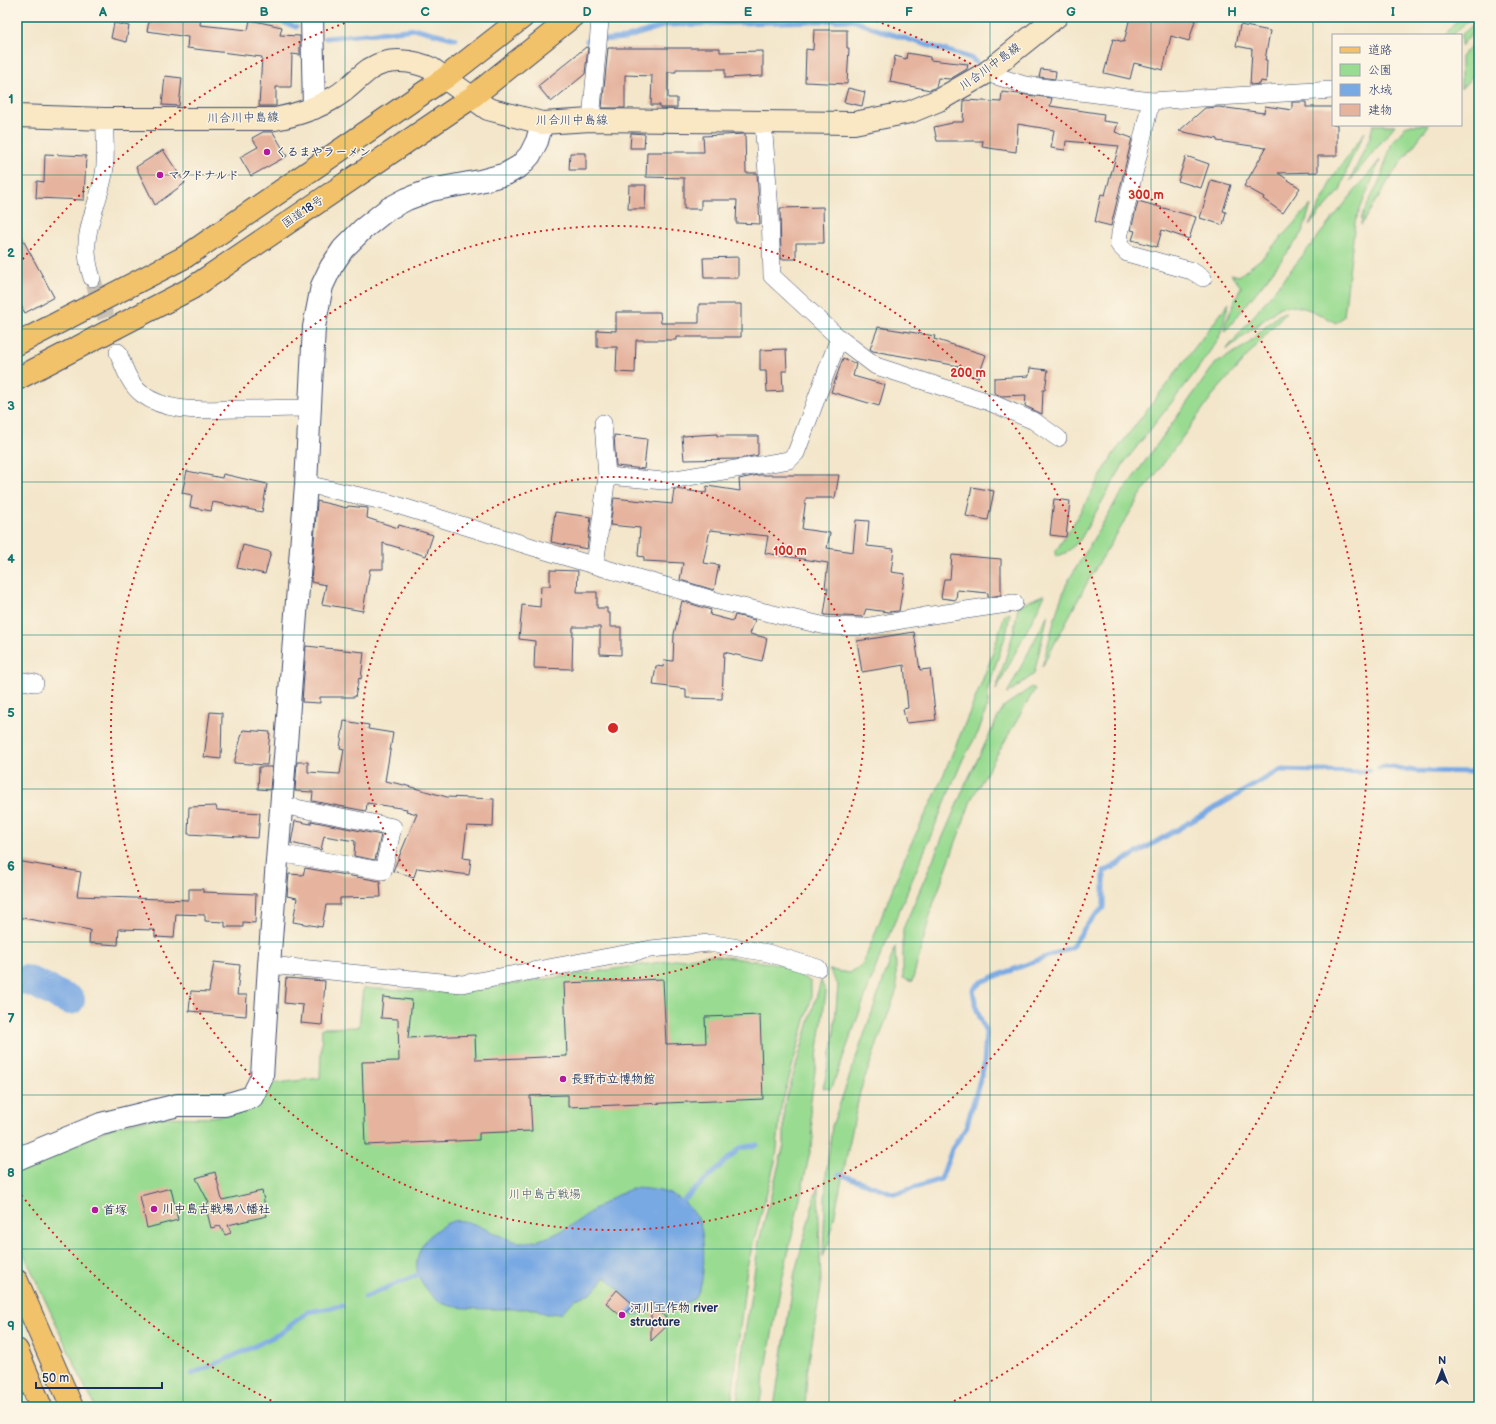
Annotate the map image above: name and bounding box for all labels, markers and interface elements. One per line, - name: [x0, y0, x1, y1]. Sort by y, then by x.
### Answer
- text: A: [98, 4, 107, 20]
- text: B: [259, 4, 269, 20]
- text: C: [420, 4, 430, 20]
- text: D: [582, 4, 592, 20]
- text: E: [744, 4, 753, 20]
- text: F: [905, 4, 913, 20]
- text: G: [1066, 4, 1076, 20]
- text: H: [1227, 4, 1237, 20]
- text: I: [1391, 4, 1395, 20]
- legend: [1332, 34, 1462, 126]
- street label: 川合川中島線: [956, 40, 1024, 94]
- text: 道路: [1368, 43, 1392, 58]
- text: 公園: [1368, 63, 1392, 78]
- text: 水域: [1368, 83, 1392, 98]
- text: 1: [8, 91, 14, 107]
- text: 建物: [1368, 103, 1392, 118]
- street label: 川合川中島線: [207, 110, 279, 126]
- street label: 川合川中島線: [536, 113, 608, 128]
- place label: くるまやラーメン: [275, 145, 371, 160]
- marker: くるまやラーメン: [262, 147, 272, 157]
- place label: マクドナルド: [168, 168, 240, 183]
- marker: マクドナルド: [155, 170, 165, 180]
- text: 300 m: [1128, 188, 1164, 203]
- street label: 国道18号: [279, 192, 327, 232]
- text: 2: [7, 245, 15, 261]
- text: 200 m: [950, 366, 986, 381]
- text: 3: [7, 398, 15, 414]
- text: 100 m: [773, 544, 807, 559]
- text: 4: [7, 551, 15, 567]
- text: 5: [7, 705, 15, 721]
- centre of rings: [606, 721, 620, 735]
- text: 6: [7, 858, 15, 874]
- text: 7: [7, 1011, 15, 1027]
- place label: 長野市立博物館: [571, 1072, 655, 1087]
- marker: 長野市立博物館: [558, 1074, 568, 1084]
- text: 8: [7, 1165, 15, 1181]
- park label: 川中島古戦場: [509, 1187, 581, 1202]
- place label: 川中島古戦場八幡社: [162, 1202, 270, 1217]
- place label: 首塚: [103, 1203, 127, 1218]
- marker: 川中島古戦場八幡社: [149, 1204, 159, 1214]
- marker: 首塚: [90, 1205, 100, 1215]
- place label: 河川工作物 river structure: [630, 1301, 718, 1330]
- marker: 河川工作物 river structure: [617, 1310, 627, 1320]
- text: 9: [7, 1318, 15, 1334]
- north arrow: [1422, 1350, 1462, 1390]
- text: N: [1438, 1354, 1446, 1367]
- scale bar: [36, 1364, 162, 1390]
- text: 50 m: [42, 1371, 69, 1386]

